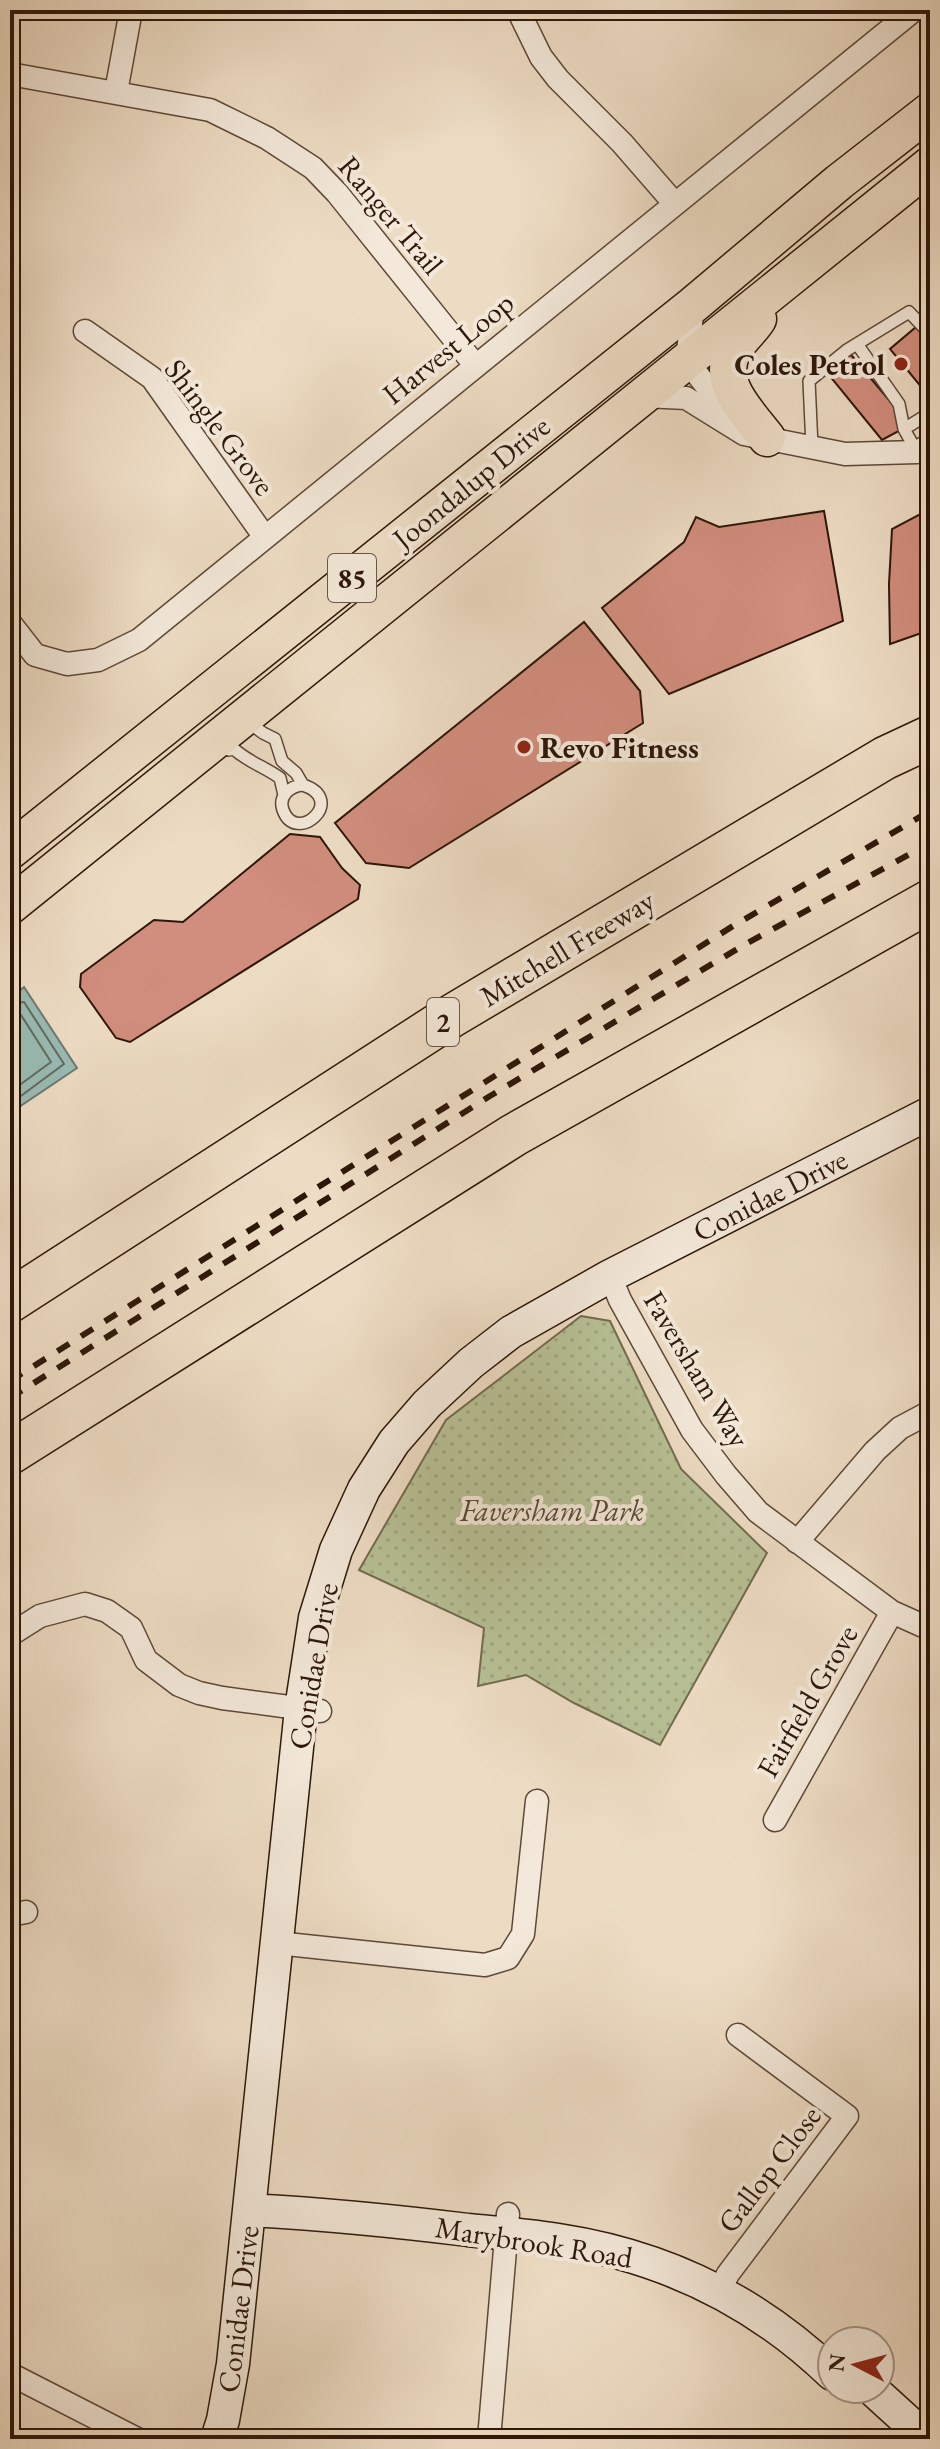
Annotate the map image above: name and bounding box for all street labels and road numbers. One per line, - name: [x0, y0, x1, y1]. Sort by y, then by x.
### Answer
- street label: Ranger Trail: [330, 147, 452, 283]
- street label: Harvest Loop: [374, 283, 522, 413]
- street label: Shingle Grove: [156, 351, 284, 503]
- street label: Joondalup Drive: [382, 407, 558, 559]
- road number: 85: [328, 554, 376, 602]
- street label: Mitchell Freeway: [473, 880, 662, 1015]
- road number: 2: [427, 998, 459, 1046]
- street label: Conidae Drive: [686, 1139, 854, 1251]
- street label: Faversham Way: [635, 1284, 759, 1455]
- street label: Conidae Drive: [279, 1580, 347, 1752]
- street label: Fairfield Grove: [748, 1618, 866, 1784]
- street label: Gallop Close: [708, 2098, 830, 2240]
- street label: Marybrook Road: [433, 2207, 636, 2277]
- street label: Conidae Drive: [208, 2223, 268, 2395]

